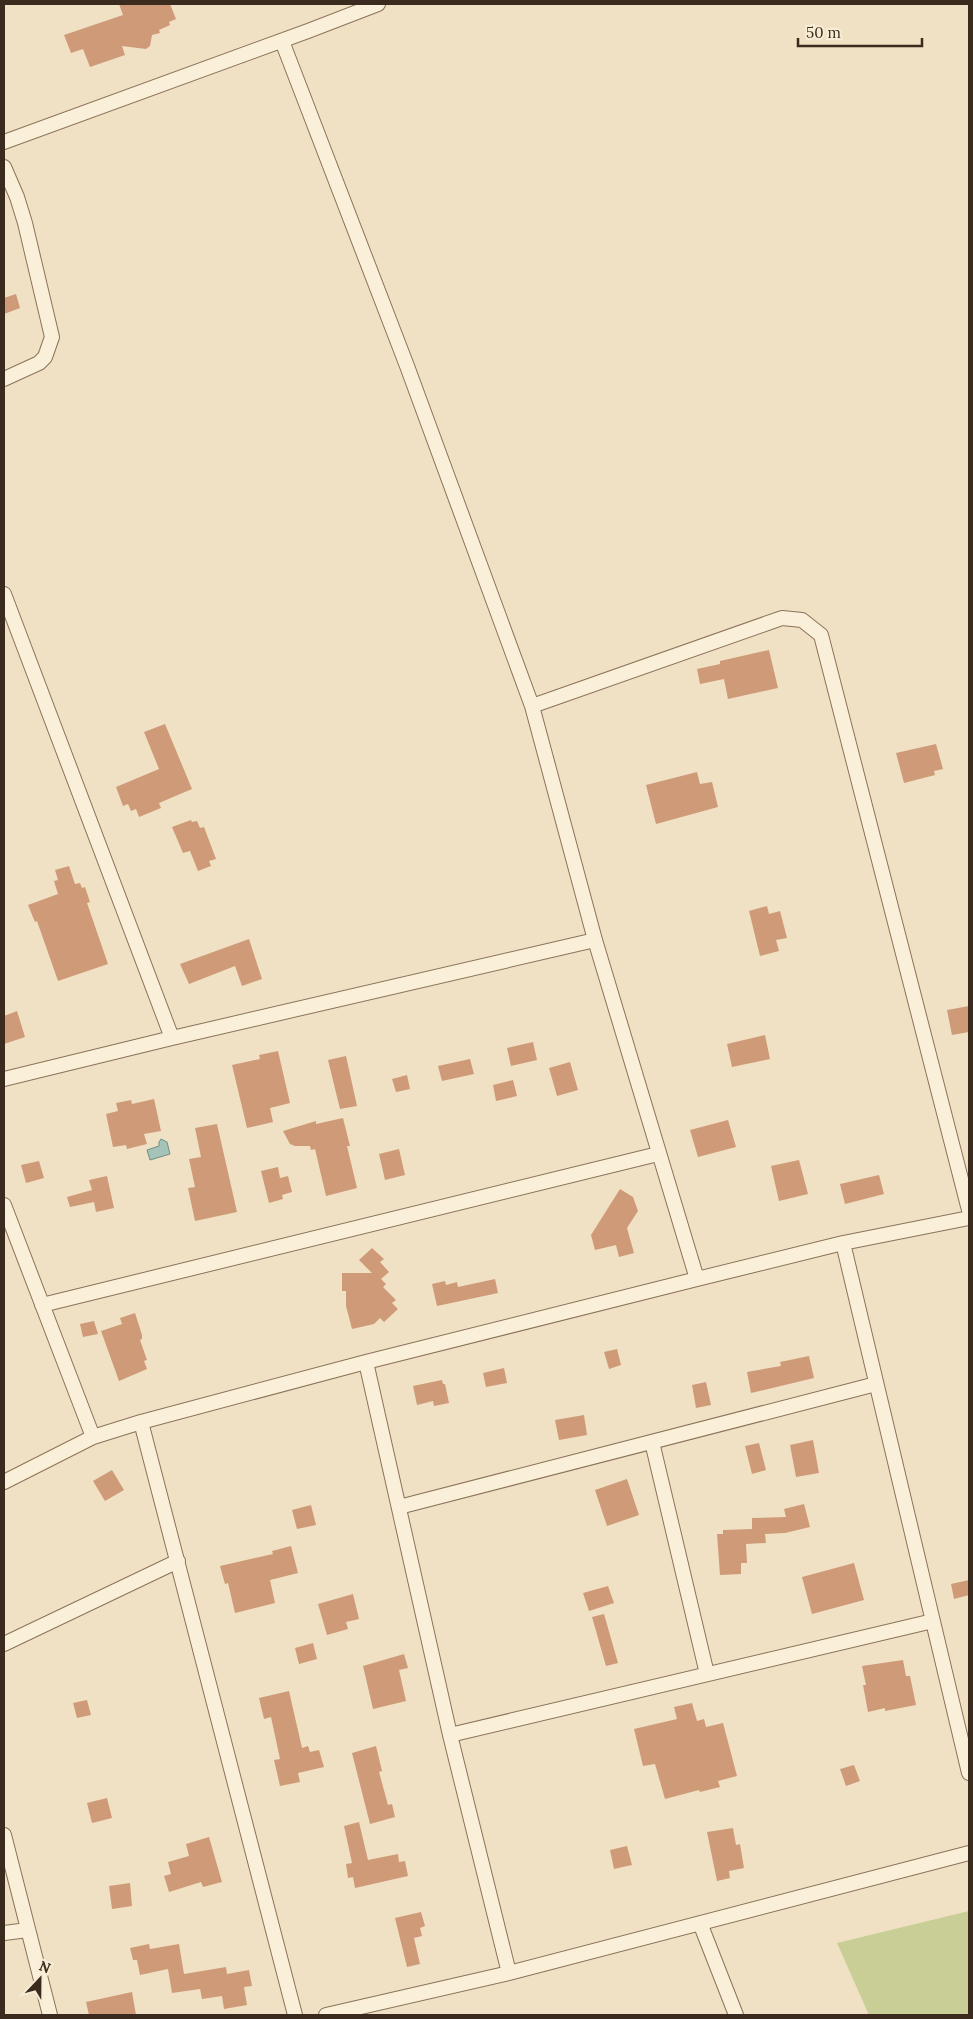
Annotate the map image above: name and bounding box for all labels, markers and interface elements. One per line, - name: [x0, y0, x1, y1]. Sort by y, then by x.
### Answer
- scale bar: [798, 15, 922, 47]
- text: 50 m: [806, 23, 841, 42]
- north arrow: [15, 1954, 65, 2004]
- text: N: [36, 1957, 53, 1977]

